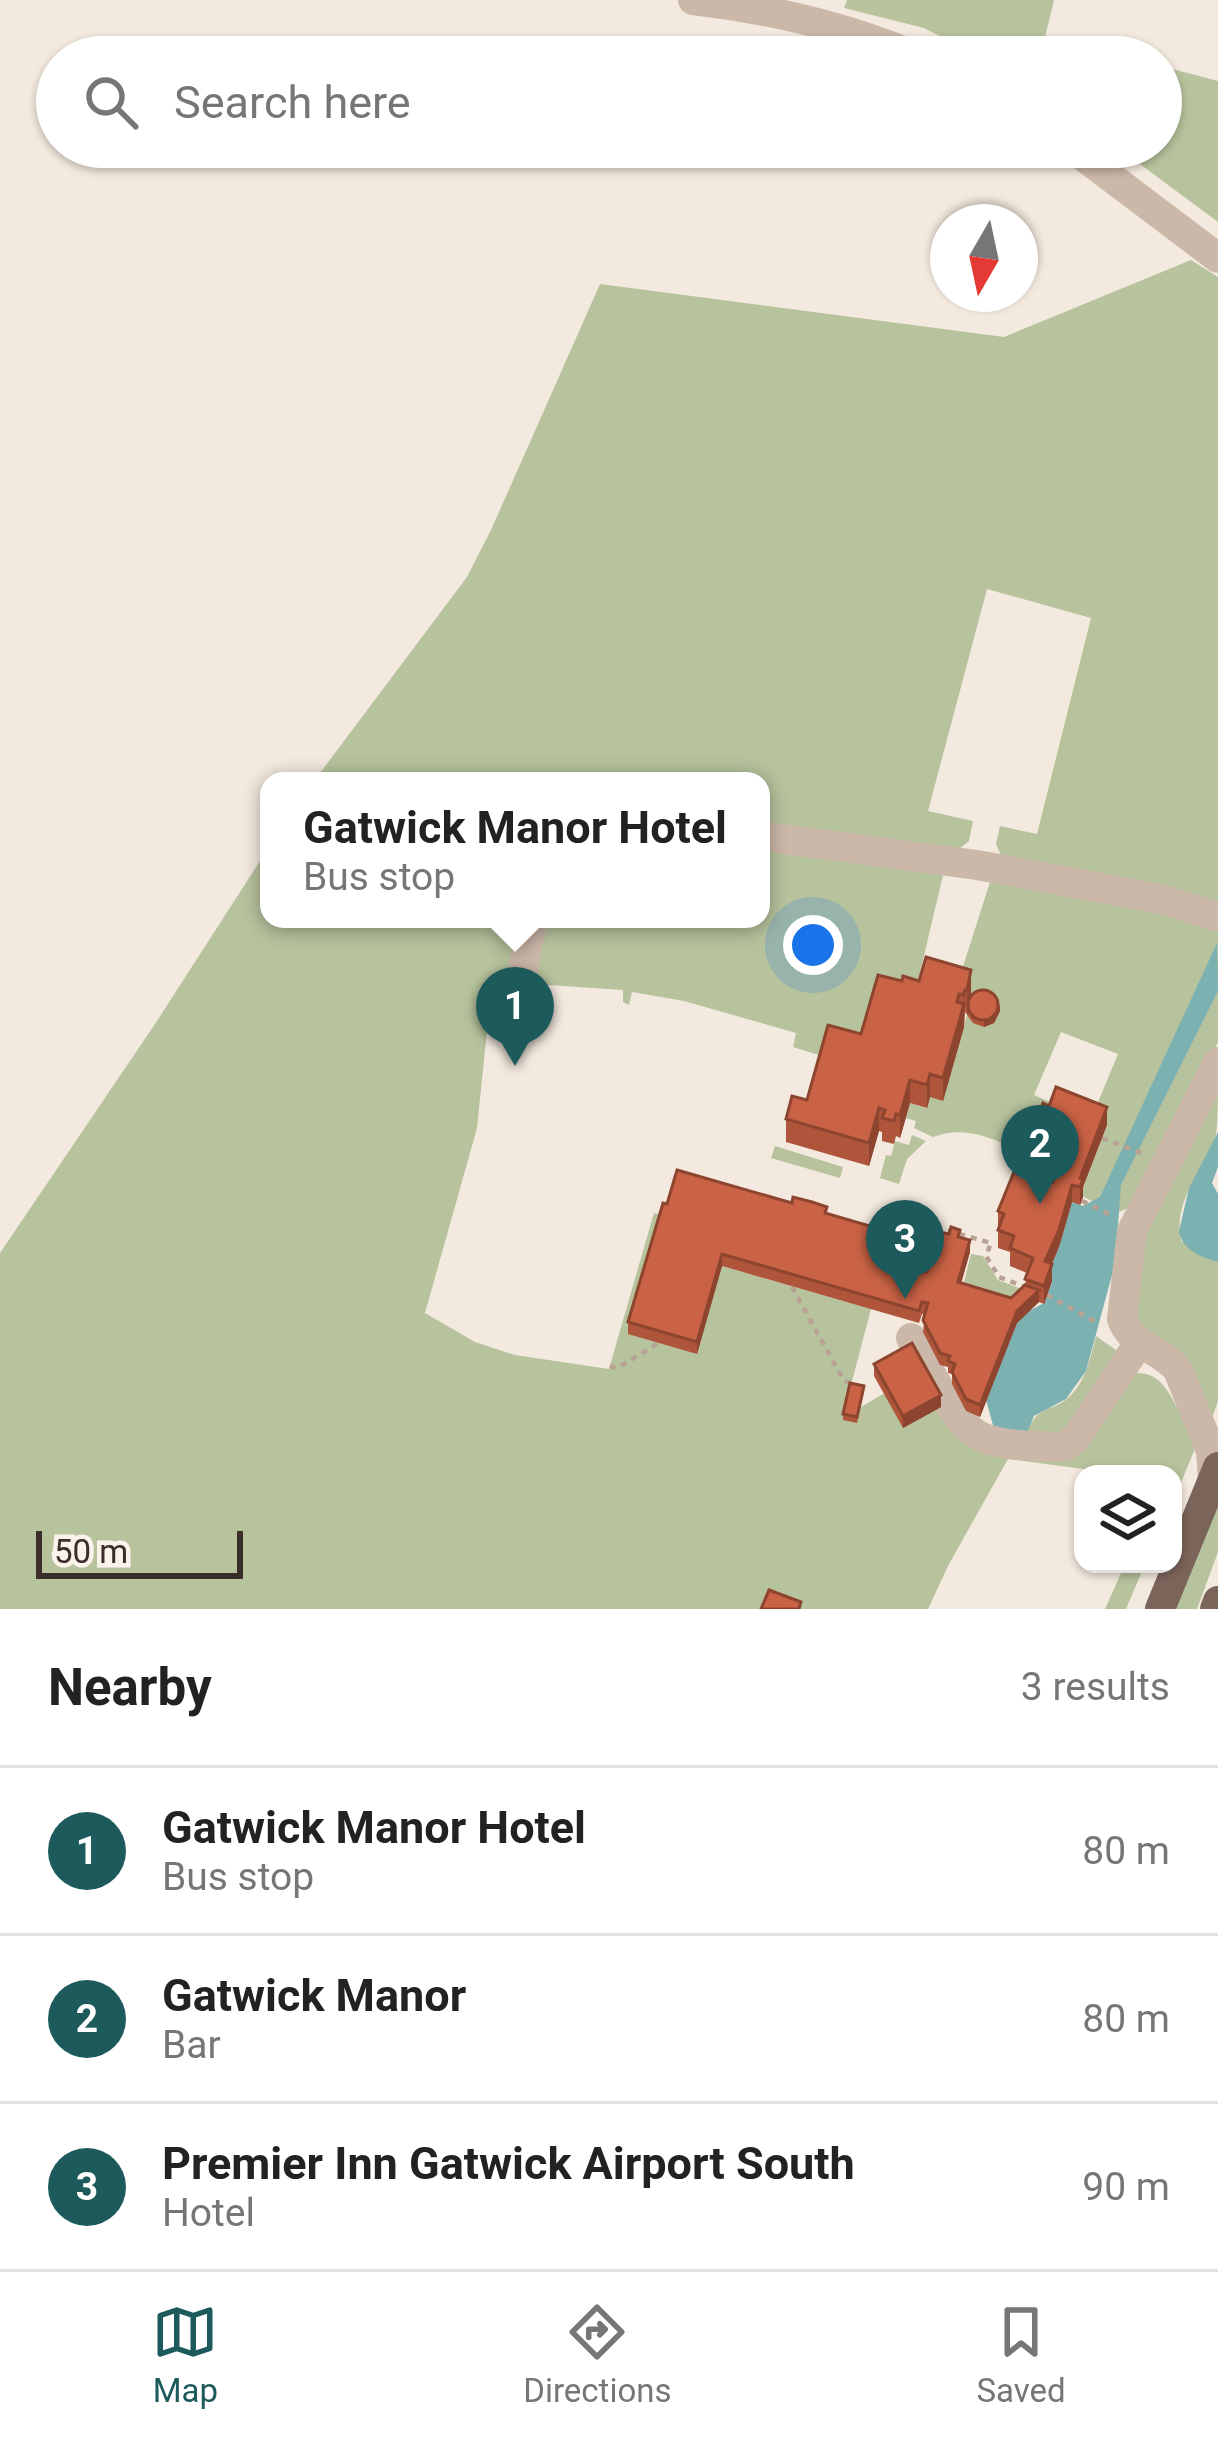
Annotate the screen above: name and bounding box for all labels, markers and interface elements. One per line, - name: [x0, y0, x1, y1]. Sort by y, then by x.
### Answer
- search box: [36, 36, 1182, 168]
- icon: search: [78, 69, 144, 135]
- text: Search here: [174, 76, 411, 129]
- north arrow: [930, 204, 1038, 312]
- popup: [260, 772, 770, 928]
- text: Gatwick Manor Hotel: [303, 801, 727, 854]
- text: Bus stop: [303, 854, 455, 900]
- your location: [783, 915, 843, 975]
- pin: 1: [476, 967, 554, 1066]
- pin: 2: [1001, 1105, 1079, 1204]
- pin: 3: [866, 1200, 944, 1299]
- map controls: [1074, 1465, 1182, 1573]
- button: layers: [1074, 1465, 1182, 1573]
- scale bar: [36, 1525, 243, 1578]
- text: 50 m: [54, 1532, 128, 1571]
- text: Nearby: [48, 1658, 212, 1717]
- text: 3 results: [1021, 1664, 1170, 1710]
- text: Gatwick Manor Hotel: [162, 1801, 586, 1854]
- text: 1: [76, 1828, 98, 1874]
- text: 80 m: [1082, 1828, 1170, 1874]
- text: Bus stop: [162, 1854, 314, 1900]
- text: Gatwick Manor: [162, 1969, 466, 2022]
- text: 2: [76, 1996, 98, 2042]
- text: 80 m: [1082, 1996, 1170, 2042]
- text: Bar: [162, 2022, 221, 2068]
- text: Premier Inn Gatwick Airport South: [162, 2137, 855, 2190]
- text: 3: [76, 2164, 98, 2210]
- text: 90 m: [1082, 2164, 1170, 2210]
- text: Hotel: [162, 2190, 255, 2236]
- tab: Map: [152, 2299, 218, 2410]
- tab: Directions: [523, 2299, 672, 2410]
- tab: Saved: [976, 2299, 1066, 2410]

